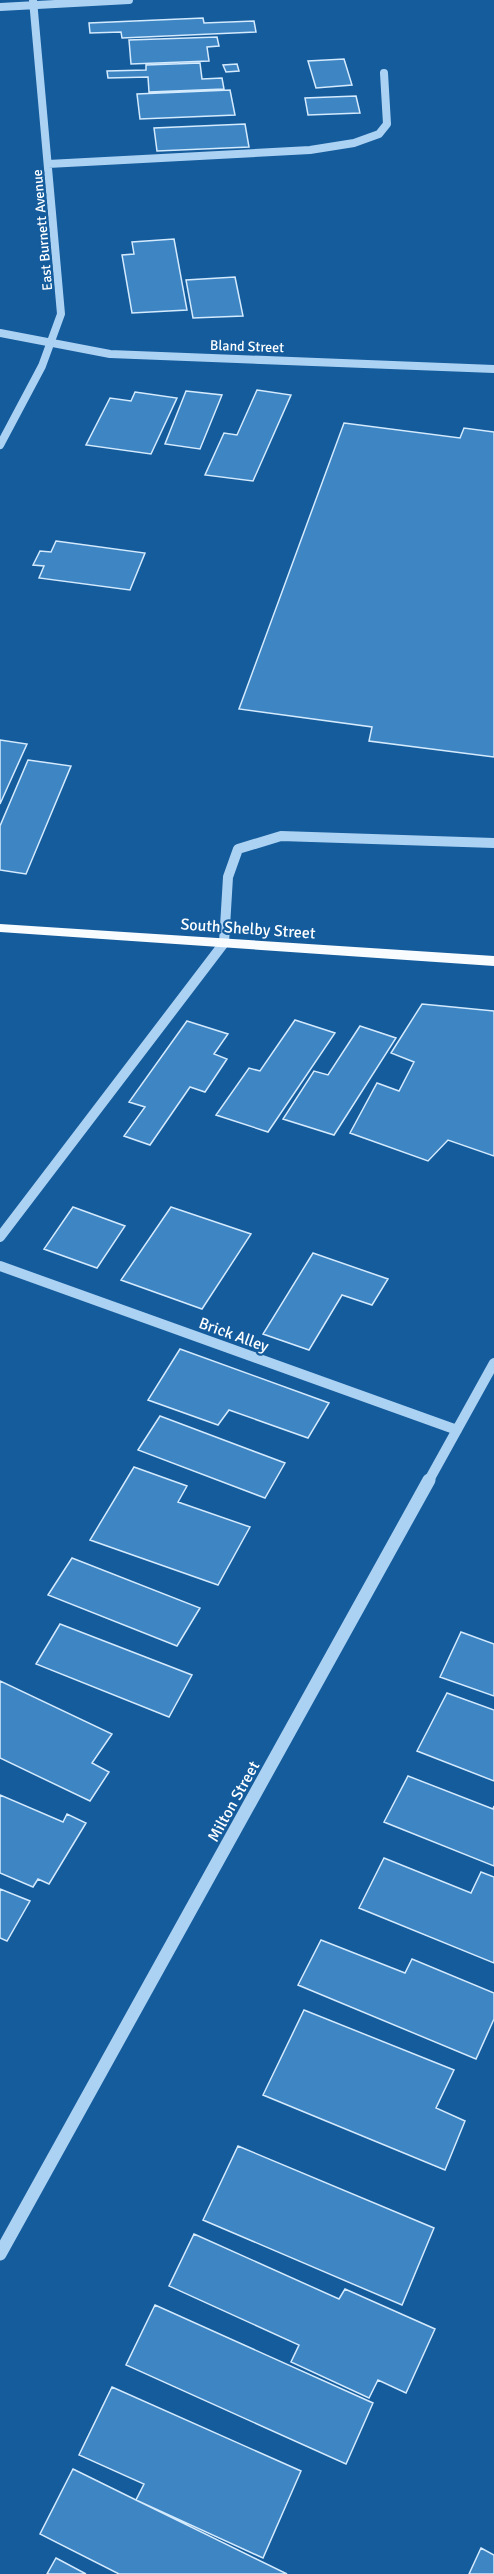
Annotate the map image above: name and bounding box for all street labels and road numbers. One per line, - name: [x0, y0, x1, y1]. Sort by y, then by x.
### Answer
- street label: East Burnett Avenue: [29, 169, 56, 291]
- street label: Bland Street: [210, 337, 285, 356]
- street label: South Shelby Street: [180, 914, 316, 944]
- street label: Brick Alley: [196, 1313, 272, 1357]
- street label: Milton Street: [203, 1757, 264, 1845]

